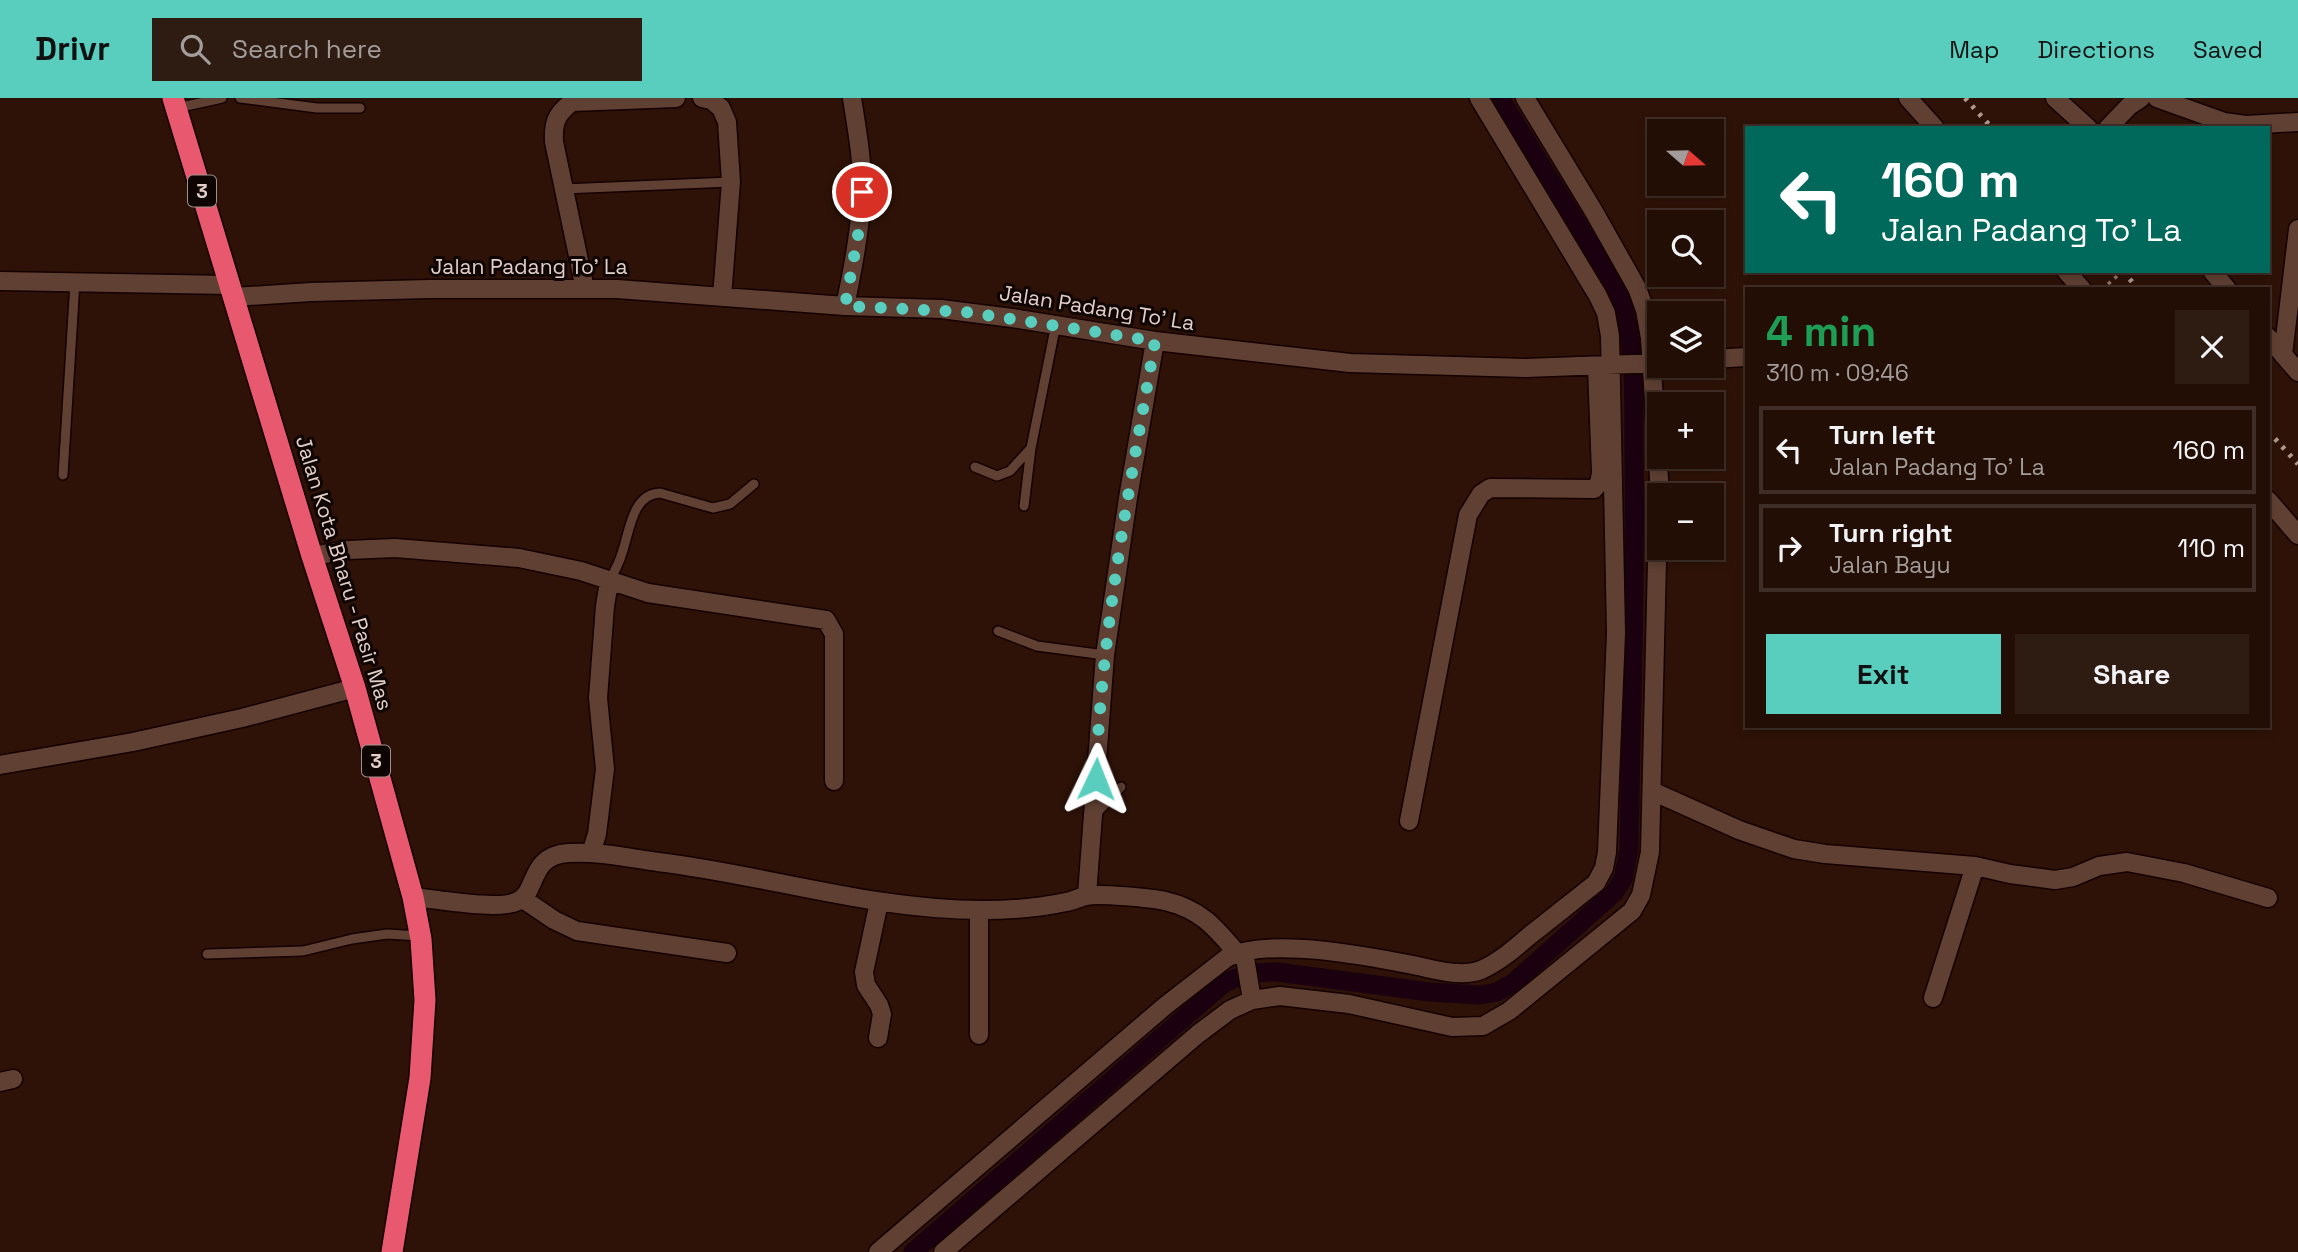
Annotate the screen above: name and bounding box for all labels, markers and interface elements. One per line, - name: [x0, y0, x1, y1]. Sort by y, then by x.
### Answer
- search box: [152, 18, 642, 81]
- text: Drivr: [35, 28, 110, 70]
- icon: search: [176, 30, 214, 68]
- text: Search here: [232, 32, 382, 66]
- text: Map: [1949, 34, 1999, 65]
- text: Directions: [2037, 34, 2155, 65]
- text: Saved: [2193, 34, 2263, 65]
- north arrow: [1647, 119, 1724, 196]
- map controls: [1647, 119, 1724, 560]
- text: 160 m: [1881, 149, 2019, 211]
- icon: left: [1766, 154, 1857, 245]
- pin: [832, 162, 892, 222]
- icon: arrive: [843, 173, 881, 211]
- road number: 3: [188, 176, 216, 206]
- button: search: [1647, 210, 1724, 287]
- text: Jalan Padang To' La: [1881, 210, 2182, 250]
- street label: Jalan Padang To' La: [430, 253, 628, 280]
- street label: Jalan Padang To' La: [998, 279, 1197, 336]
- button: layers: [1647, 301, 1724, 378]
- text: 4 min: [1766, 305, 1876, 358]
- button: close: [2175, 310, 2249, 384]
- text: 310 m · 09:46: [1766, 358, 1909, 388]
- button: +: [1647, 392, 1724, 469]
- text: Turn left: [1829, 418, 1936, 452]
- icon: left: [1770, 431, 1808, 469]
- street label: Jalan Kota Bharu - Pasir Mas: [290, 432, 399, 713]
- text: 160 m: [2173, 433, 2245, 467]
- text: Jalan Padang To' La: [1829, 452, 2045, 482]
- button: −: [1647, 483, 1724, 560]
- text: Turn right: [1829, 516, 1953, 550]
- icon: right: [1770, 529, 1808, 567]
- text: 110 m: [2178, 531, 2245, 565]
- text: Jalan Bayu: [1829, 550, 1950, 580]
- button: Exit: [1766, 634, 2001, 714]
- button: Share: [2015, 634, 2249, 714]
- position arrow: [1059, 742, 1133, 816]
- road number: 3: [362, 746, 390, 776]

